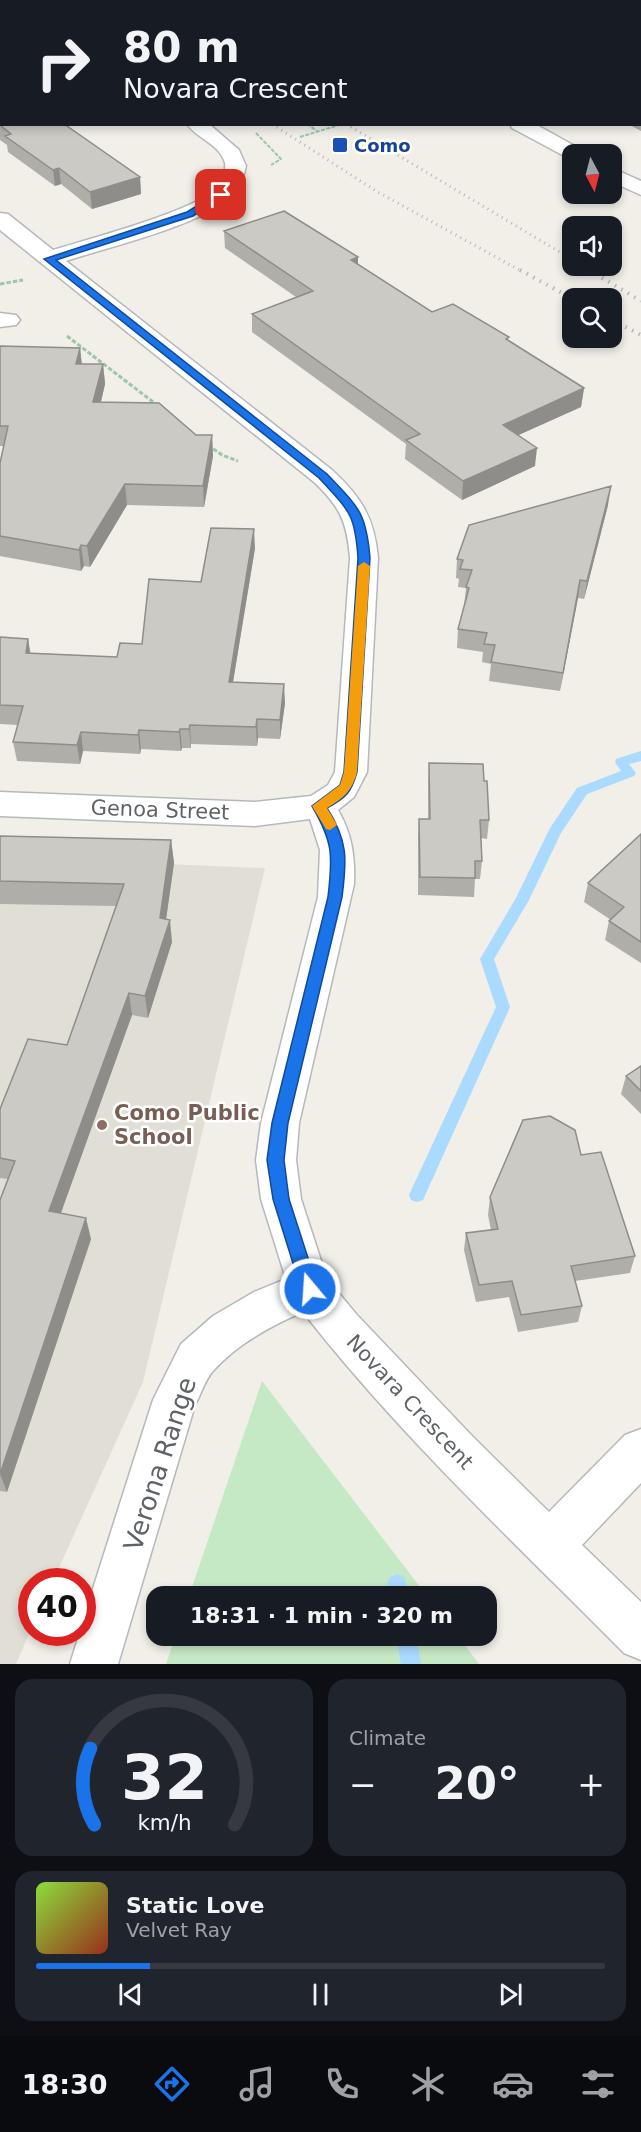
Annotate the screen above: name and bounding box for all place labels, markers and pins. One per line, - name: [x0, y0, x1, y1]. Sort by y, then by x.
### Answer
- place label: Como: [354, 135, 411, 156]
- marker: Como: [331, 136, 349, 154]
- pin: [195, 169, 246, 220]
- place label: Como Public School: [114, 1101, 260, 1149]
- marker: Como Public School: [95, 1118, 109, 1132]

